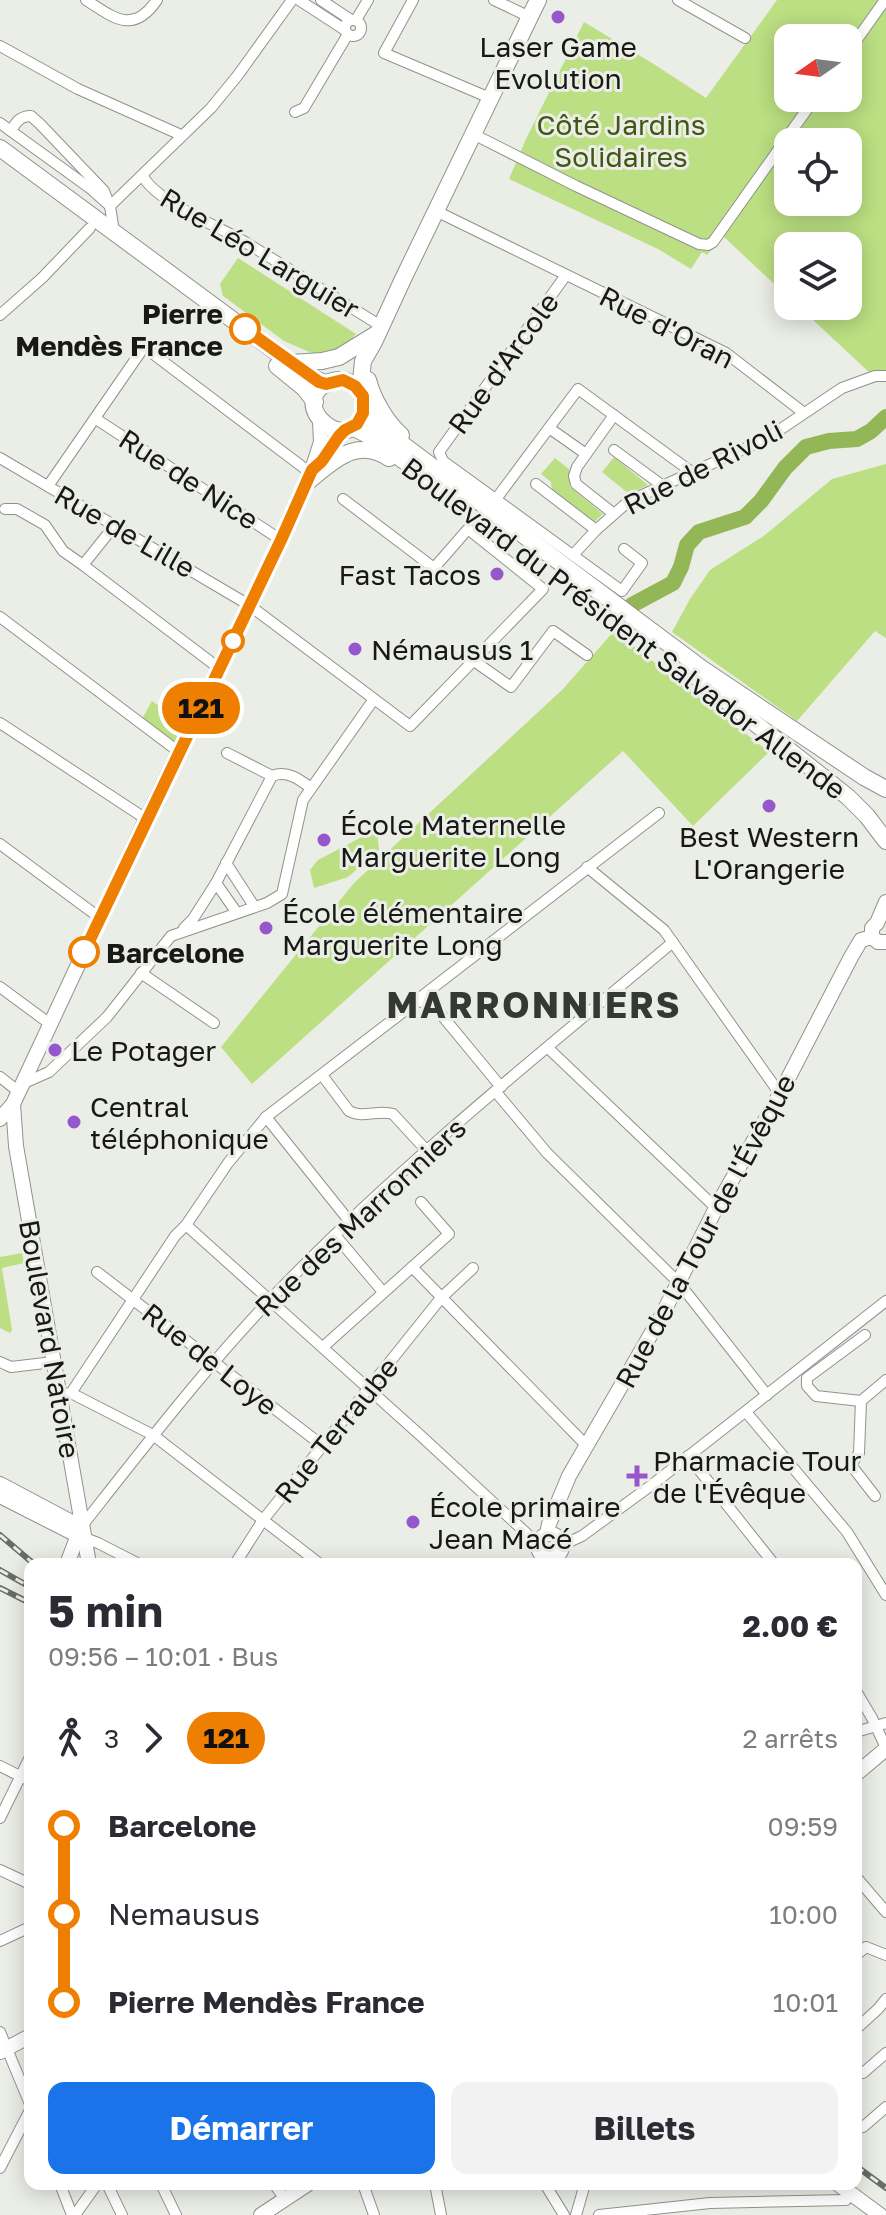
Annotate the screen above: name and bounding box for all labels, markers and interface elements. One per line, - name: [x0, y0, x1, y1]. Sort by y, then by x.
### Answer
- marker: Laser Game Evolution: [549, 8, 567, 26]
- north arrow: [774, 24, 862, 112]
- map controls: [774, 24, 862, 320]
- place label: Laser Game Evolution: [479, 30, 637, 95]
- park label: Côté Jardins Solidaires: [536, 108, 706, 173]
- button: locate: [774, 128, 862, 216]
- street label: Rue Léo Larguier: [155, 181, 365, 325]
- button: layers: [774, 232, 862, 320]
- street label: Rue d'Oran: [594, 279, 740, 375]
- street label: Rue d'Arcole: [441, 286, 565, 440]
- place label: Pierre Mendès France: [15, 297, 223, 362]
- marker: Pierre Mendès France: [230, 314, 260, 344]
- street label: Rue de Rivoli: [618, 413, 788, 521]
- street label: Rue de Nice: [113, 422, 265, 536]
- street label: Boulevard du Président Salvador Allende: [396, 450, 852, 806]
- street label: Rue de Lille: [49, 478, 201, 584]
- place label: Fast Tacos: [338, 558, 481, 591]
- marker: Fast Tacos: [488, 565, 506, 583]
- unlabelled marker: [222, 630, 244, 652]
- place label: Némausus 1: [371, 633, 533, 666]
- marker: Némausus 1: [346, 640, 364, 658]
- line badge: 121: [155, 682, 247, 734]
- text: 121: [178, 691, 224, 724]
- marker: Best Western L'Orangerie: [760, 797, 778, 815]
- place label: École Maternelle Marguerite Long: [340, 808, 566, 873]
- place label: Best Western L'Orangerie: [679, 820, 859, 885]
- marker: École Maternelle Marguerite Long: [315, 831, 333, 849]
- place label: École élémentaire Marguerite Long: [282, 896, 523, 961]
- marker: École élémentaire Marguerite Long: [257, 919, 275, 937]
- place label: Barcelone: [106, 936, 245, 969]
- marker: Barcelone: [69, 937, 99, 967]
- district label: MARRONNIERS: [386, 983, 682, 1026]
- place label: Le Potager: [71, 1034, 216, 1067]
- marker: Le Potager: [46, 1041, 64, 1059]
- street label: Rue de la Tour de l'Évêque: [608, 1069, 802, 1393]
- place label: Central téléphonique: [90, 1090, 269, 1155]
- street label: Rue des Marronniers: [248, 1111, 472, 1323]
- marker: Central téléphonique: [65, 1113, 83, 1131]
- street label: Boulevard Natoire: [13, 1217, 87, 1461]
- street label: Rue de Loye: [136, 1296, 284, 1422]
- street label: Rue Terraube: [267, 1351, 405, 1509]
- place label: Pharmacie Tour de l'Évêque: [653, 1444, 861, 1509]
- marker: Pharmacie Tour de l'Évêque: [628, 1467, 646, 1485]
- place label: École primaire Jean Macé: [429, 1490, 620, 1555]
- marker: École primaire Jean Macé: [404, 1513, 422, 1531]
- text: 5 min: [48, 1584, 163, 1637]
- text: 2.00 €: [742, 1608, 838, 1644]
- text: 09:56 – 10:01 · Bus: [48, 1641, 278, 1672]
- icon: walk: [48, 1716, 92, 1760]
- icon: forward: [131, 1716, 175, 1760]
- text: 121: [203, 1721, 249, 1754]
- text: 3: [104, 1723, 119, 1754]
- text: 2 arrêts: [742, 1723, 838, 1754]
- text: Barcelone: [108, 1808, 257, 1844]
- text: 09:59: [768, 1811, 838, 1842]
- text: Nemausus: [108, 1896, 260, 1932]
- text: 10:00: [769, 1899, 838, 1930]
- text: Pierre Mendès France: [108, 1984, 425, 2020]
- text: 10:01: [773, 1987, 838, 2018]
- button: Démarrer: [48, 2082, 435, 2174]
- button: Billets: [451, 2082, 838, 2174]

